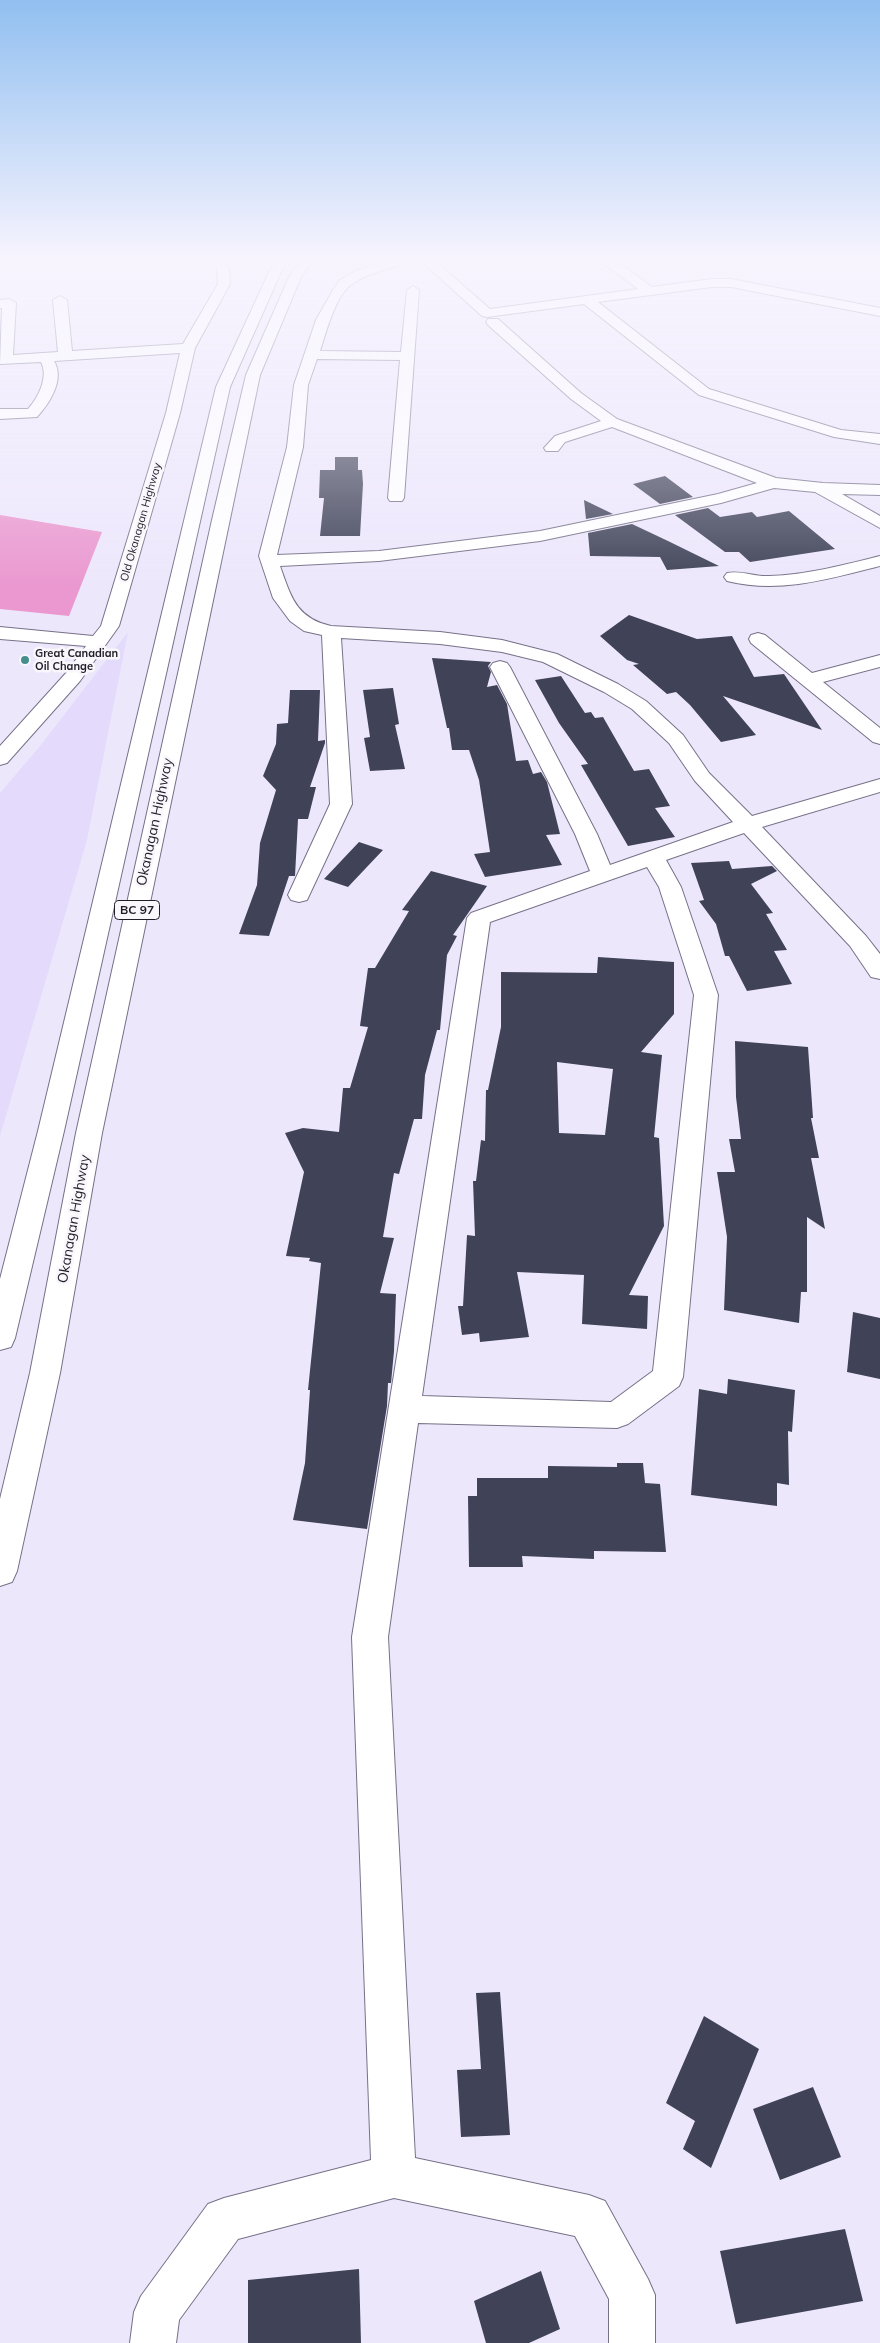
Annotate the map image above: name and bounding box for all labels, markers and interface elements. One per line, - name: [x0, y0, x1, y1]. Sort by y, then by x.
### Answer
- street label: Old Okanagan Highway: [118, 461, 164, 583]
- place label: Great Canadian Oil Change: [35, 647, 118, 673]
- marker: Great Canadian Oil Change: [19, 654, 31, 666]
- street label: Okanagan Highway: [133, 757, 177, 887]
- road number: BC 97: [114, 900, 160, 920]
- street label: Okanagan Highway: [54, 1153, 94, 1285]

